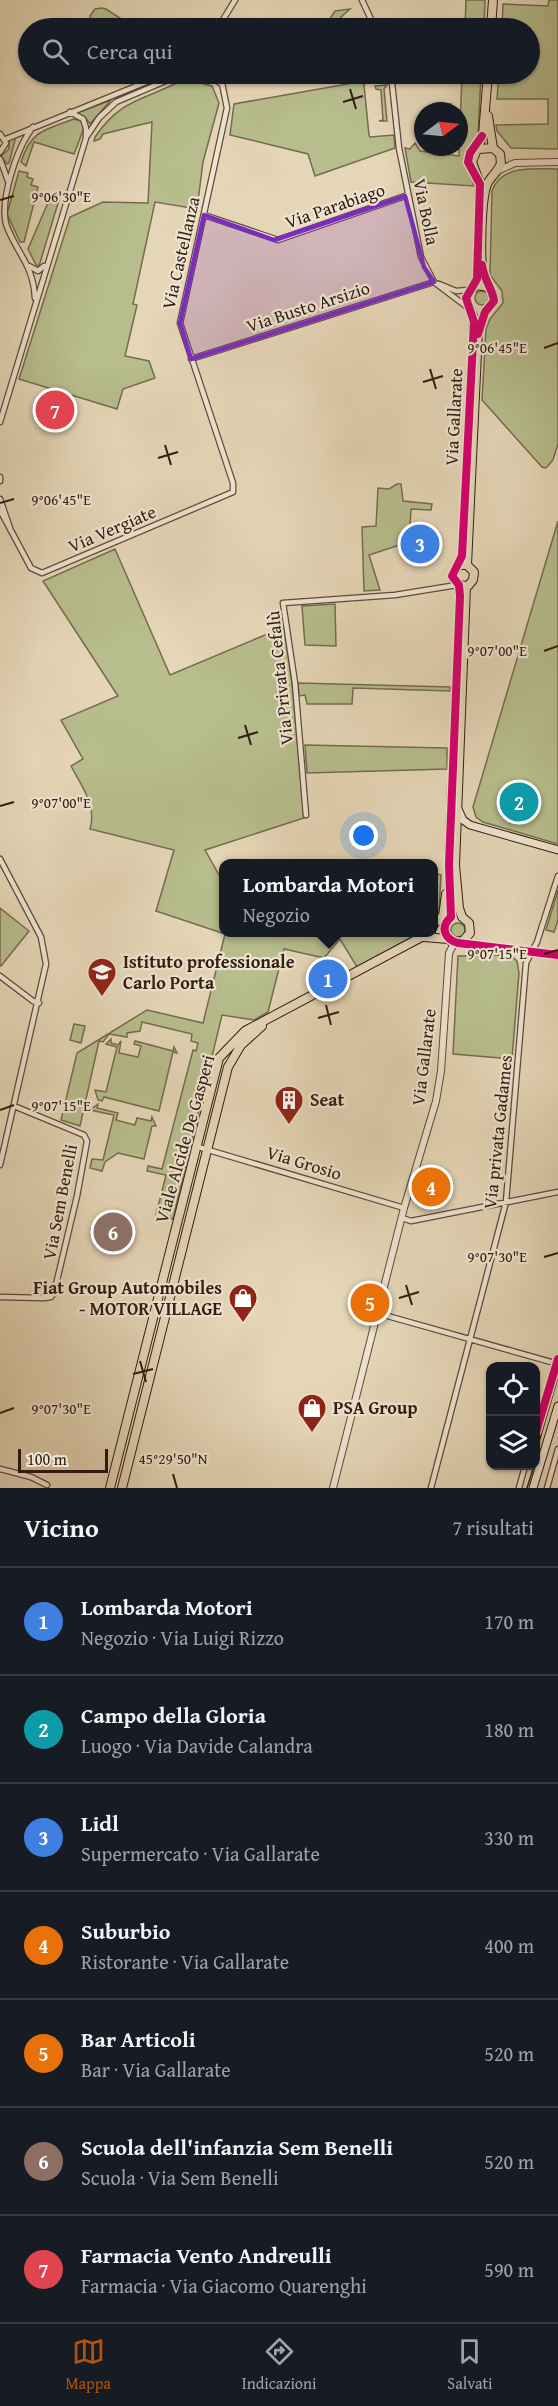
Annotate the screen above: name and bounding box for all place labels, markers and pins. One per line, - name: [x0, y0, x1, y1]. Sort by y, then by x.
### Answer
- pin: 7: [36, 388, 74, 432]
- pin: 3: [400, 522, 440, 566]
- pin: 2: [500, 780, 538, 824]
- place label: Istituto professionale Carlo Porta: [123, 948, 295, 996]
- school or university icon: Istituto professionale Carlo Porta: [86, 956, 118, 998]
- pin: 1: [308, 956, 348, 1002]
- building icon: Seat: [273, 1084, 305, 1126]
- place label: Seat: [310, 1086, 345, 1113]
- pin: 4: [412, 1164, 450, 1210]
- pin: 6: [94, 1210, 132, 1254]
- place label: Fiat Group Automobiles - MOTOR VILLAGE: [33, 1274, 222, 1322]
- pin: 5: [350, 1280, 389, 1326]
- shop icon: Fiat Group Automobiles - MOTOR VILLAGE: [227, 1282, 259, 1324]
- shop icon: PSA Group: [296, 1392, 328, 1434]
- place label: PSA Group: [333, 1394, 417, 1421]

